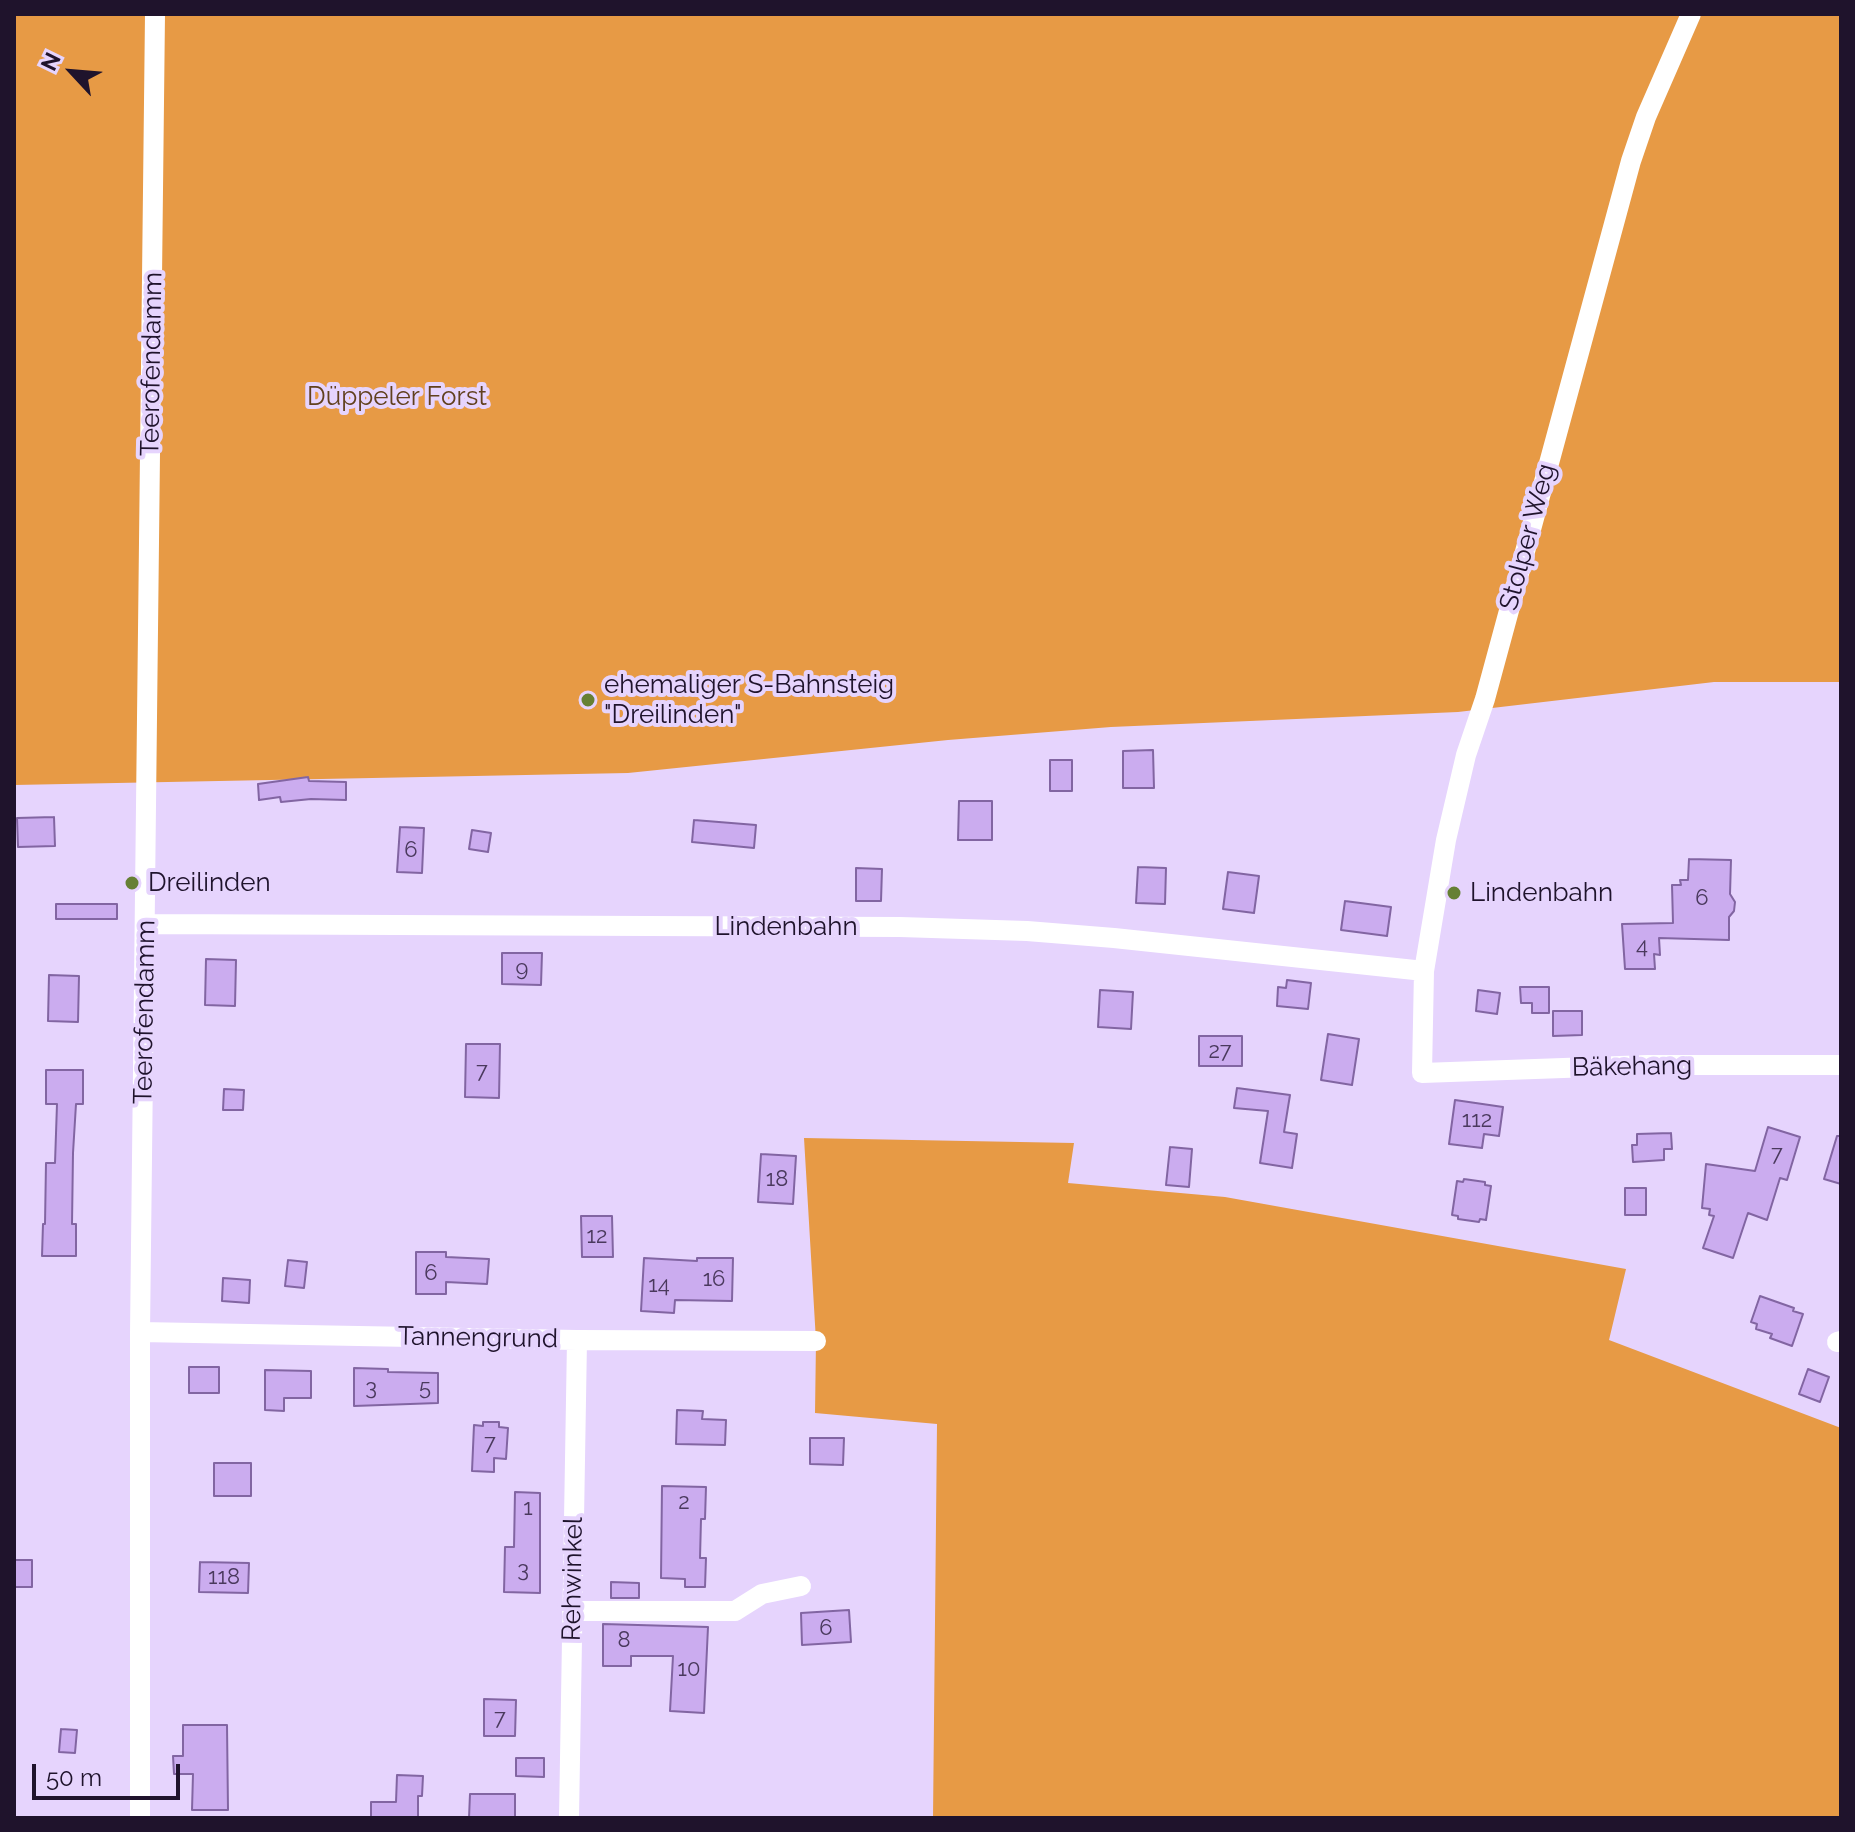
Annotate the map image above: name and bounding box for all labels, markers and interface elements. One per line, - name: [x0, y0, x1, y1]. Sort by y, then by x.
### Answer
- north arrow: [32, 32, 112, 112]
- text: N: [35, 48, 66, 75]
- street label: Teerofendamm: [135, 272, 169, 456]
- park label: Düppeler Forst: [307, 381, 487, 413]
- street label: Stolper Weg: [1493, 460, 1563, 614]
- place label: ehemaliger S-Bahnsteig "Dreilinden": [604, 669, 894, 730]
- marker: ehemaliger S-Bahnsteig "Dreilinden": [579, 691, 597, 709]
- house number: 6: [404, 837, 418, 863]
- place label: Dreilinden: [148, 867, 271, 899]
- marker: Dreilinden: [123, 874, 141, 892]
- place label: Lindenbahn: [1470, 877, 1613, 909]
- marker: Lindenbahn: [1445, 884, 1463, 902]
- house number: 6: [1695, 885, 1709, 911]
- street label: Lindenbahn: [714, 911, 858, 943]
- street label: Teerofendamm: [128, 920, 162, 1104]
- house number: 4: [1636, 933, 1648, 959]
- house number: 9: [516, 956, 528, 982]
- house number: 27: [1208, 1038, 1232, 1064]
- street label: Bäkehang: [1572, 1050, 1692, 1084]
- house number: 7: [476, 1058, 488, 1084]
- house number: 112: [1462, 1107, 1492, 1133]
- house number: 7: [1771, 1141, 1783, 1167]
- house number: 18: [766, 1166, 788, 1192]
- house number: 12: [587, 1223, 607, 1249]
- house number: 6: [424, 1260, 438, 1286]
- house number: 16: [703, 1266, 725, 1292]
- house number: 14: [648, 1272, 670, 1298]
- street label: Tannengrund: [398, 1321, 558, 1355]
- house number: 3: [365, 1375, 377, 1401]
- house number: 5: [419, 1375, 431, 1401]
- house number: 7: [484, 1430, 496, 1456]
- house number: 2: [678, 1489, 690, 1515]
- house number: 1: [523, 1495, 533, 1521]
- street label: Rehwinkel: [556, 1517, 590, 1641]
- house number: 3: [517, 1557, 529, 1583]
- house number: 118: [208, 1564, 240, 1590]
- house number: 6: [819, 1615, 833, 1641]
- house number: 8: [617, 1627, 631, 1653]
- house number: 10: [678, 1656, 700, 1682]
- house number: 7: [494, 1705, 506, 1731]
- scale bar: [36, 1748, 184, 1798]
- text: 50 m: [46, 1763, 102, 1792]

